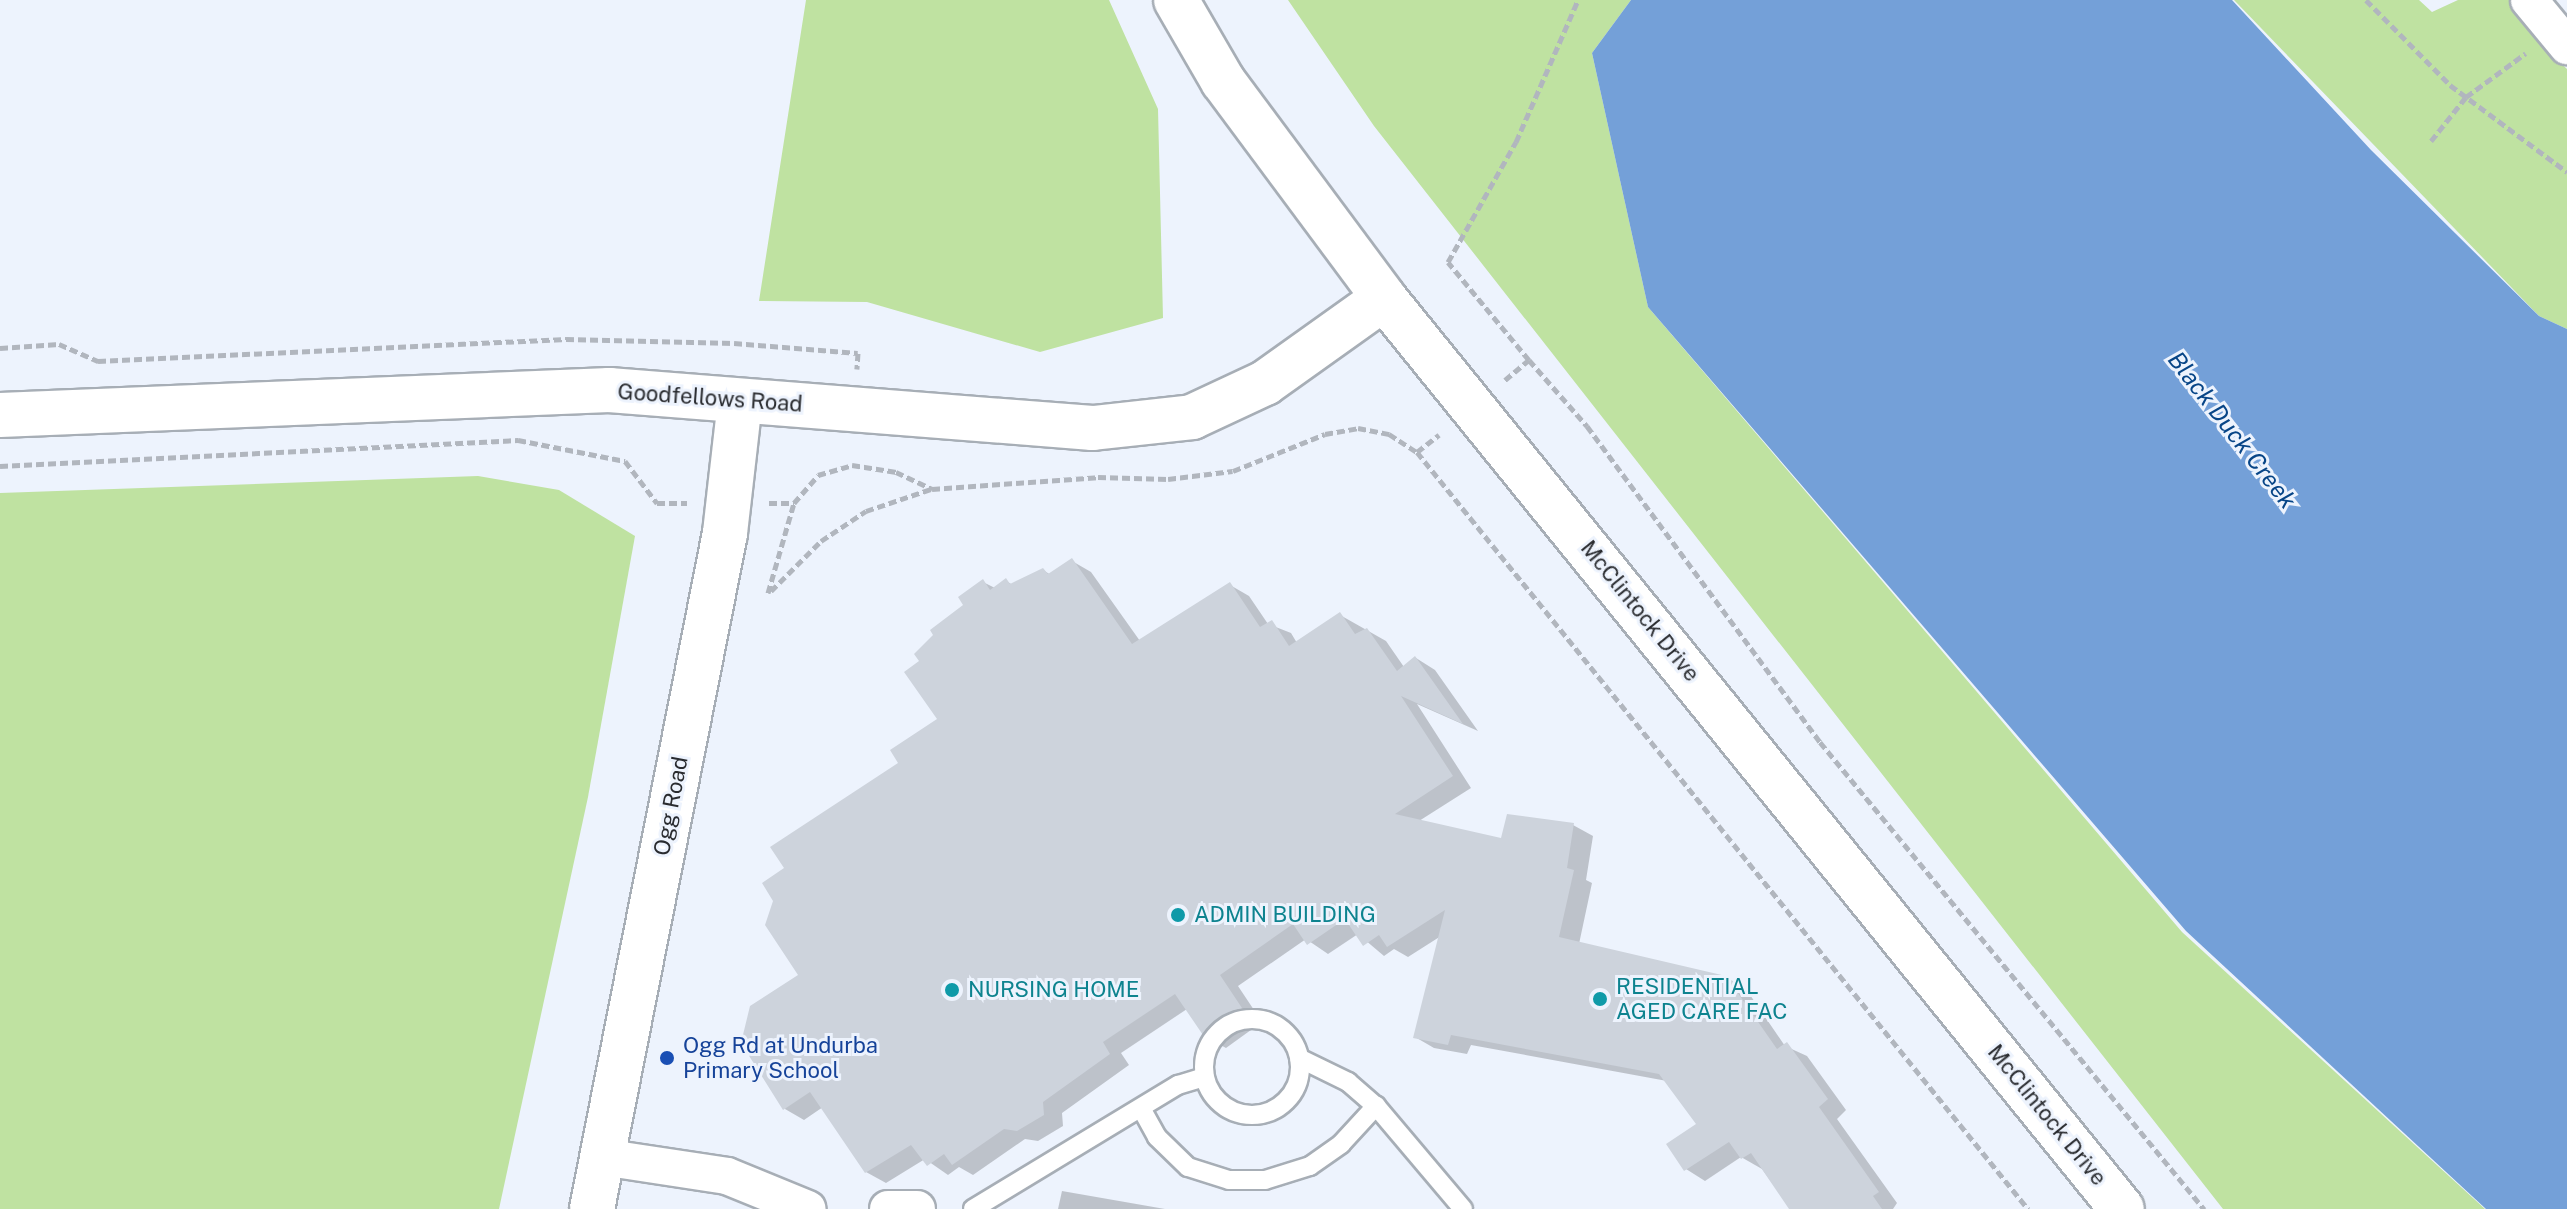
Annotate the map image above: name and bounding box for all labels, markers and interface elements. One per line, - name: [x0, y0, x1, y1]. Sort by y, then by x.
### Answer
- water label: Black Duck Creek: [2162, 346, 2302, 514]
- street label: Goodfellows Road: [617, 378, 803, 418]
- street label: McClintock Drive: [1575, 535, 1705, 687]
- street label: Ogg Road: [648, 754, 694, 858]
- place label: ADMIN BUILDING: [1194, 902, 1376, 928]
- marker: ADMIN BUILDING: [1169, 906, 1187, 924]
- place label: RESIDENTIAL AGED CARE FAC: [1616, 973, 1787, 1024]
- place label: NURSING HOME: [968, 977, 1139, 1003]
- marker: NURSING HOME: [943, 981, 961, 999]
- marker: RESIDENTIAL AGED CARE FAC: [1591, 990, 1609, 1008]
- place label: Ogg Rd at Undurba Primary School: [683, 1032, 878, 1084]
- street label: McClintock Drive: [1982, 1039, 2112, 1191]
- marker: Ogg Rd at Undurba Primary School: [658, 1049, 676, 1067]

